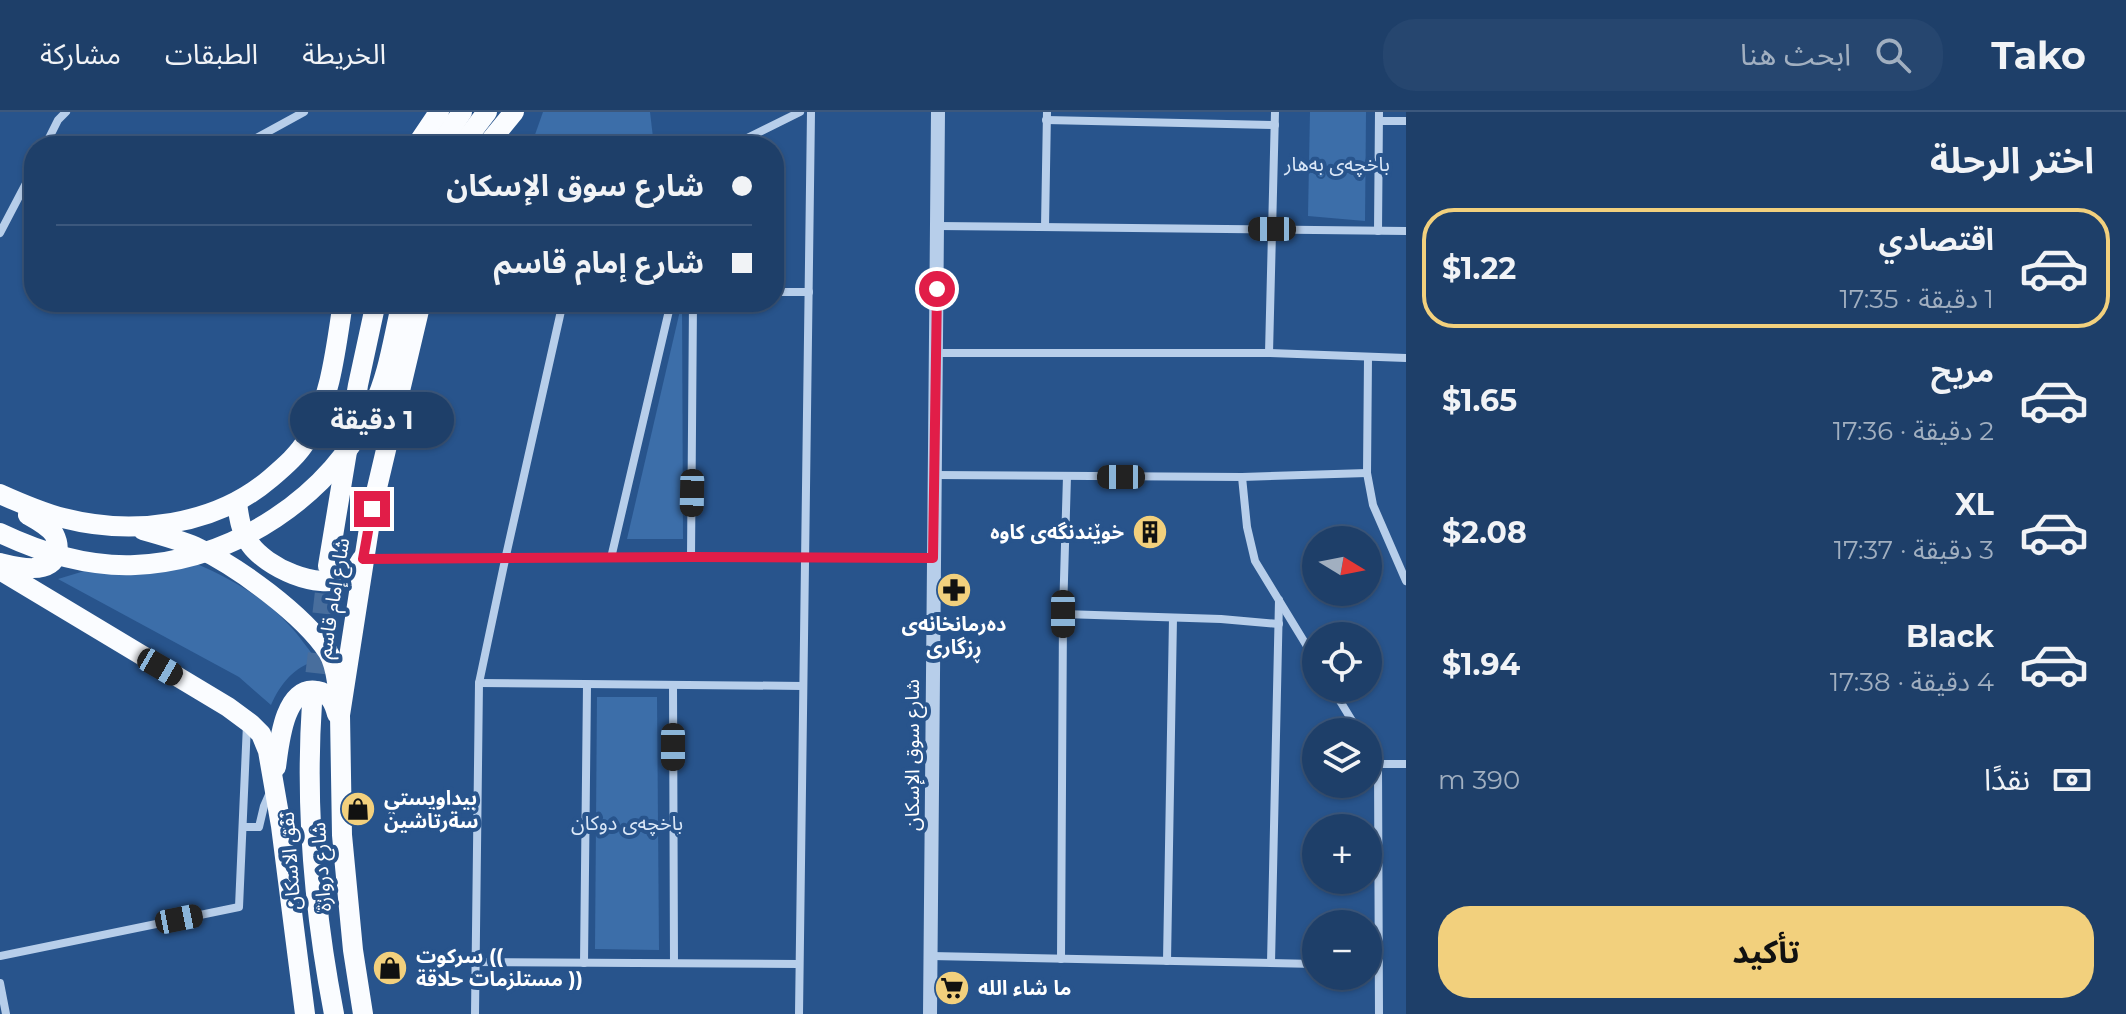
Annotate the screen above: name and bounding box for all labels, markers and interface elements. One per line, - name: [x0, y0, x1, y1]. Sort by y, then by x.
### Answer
- search box: [1383, 19, 1943, 91]
- text: Tako: [1991, 32, 2086, 79]
- icon: search: [1871, 33, 1915, 77]
- text: ابحث هنا: [1740, 36, 1851, 73]
- text: مشاركة: [40, 37, 121, 71]
- text: الطبقات: [165, 37, 258, 71]
- text: الخريطة: [302, 37, 386, 71]
- text: اختر الرحلة: [1930, 138, 2094, 182]
- park label: باخچەی بەهار: [1283, 152, 1390, 177]
- text: شارع سوق الإسكان: [446, 167, 704, 204]
- car: [1248, 217, 1296, 241]
- text: اقتصادي: [1879, 221, 1994, 258]
- icon: car: [2018, 232, 2090, 304]
- text: شارع إمام قاسم: [494, 244, 704, 281]
- text: $1.22: [1442, 250, 1516, 287]
- route start: [919, 271, 955, 307]
- text: 1 دقيقة · 17:35: [1840, 283, 1994, 315]
- text: مريح: [1931, 353, 1994, 390]
- icon: car: [2018, 364, 2090, 436]
- text: $1.65: [1442, 382, 1517, 419]
- callout: 1 دقيقة: [290, 393, 454, 449]
- text: 1 دقيقة: [331, 404, 413, 436]
- text: 2 دقيقة · 17:36: [1833, 415, 1994, 447]
- car: [1097, 465, 1145, 489]
- car: [680, 469, 704, 517]
- text: XL: [1955, 486, 1994, 523]
- route end: [354, 491, 390, 527]
- icon: car: [2018, 496, 2090, 568]
- building icon: خوێندنگەی کاوە: [1131, 513, 1169, 551]
- text: $2.08: [1442, 514, 1527, 551]
- place label: خوێندنگەی کاوە: [990, 520, 1124, 544]
- north arrow: [1302, 526, 1382, 606]
- map controls: [1302, 526, 1382, 990]
- text: 3 دقيقة · 17:37: [1834, 534, 1994, 566]
- street label: شارع إمام قاسم: [312, 536, 357, 661]
- pharmacy icon: دەرمانخانەی ڕزگاری: [935, 571, 973, 609]
- car: [1051, 590, 1075, 638]
- place label: دەرمانخانەی ڕزگاری: [902, 612, 1006, 664]
- text: Black: [1906, 618, 1994, 655]
- button: locate: [1302, 622, 1382, 702]
- icon: car: [2018, 628, 2090, 700]
- car: [133, 645, 187, 689]
- text: $1.94: [1442, 646, 1520, 683]
- text: 4 دقيقة · 17:38: [1830, 666, 1994, 698]
- street label: شارع سوق الإسكان: [900, 679, 927, 831]
- button: layers: [1302, 718, 1382, 798]
- car: [661, 723, 685, 771]
- icon: cash: [2050, 758, 2094, 802]
- text: نقدًا: [1984, 761, 2030, 798]
- text: 390 m: [1438, 764, 1520, 796]
- place label: بيداويستي سةرتاشين: [384, 786, 479, 833]
- shop icon: بيداويستي سةرتاشين: [339, 790, 377, 828]
- street label: نفق الاسكان: [275, 811, 306, 911]
- park label: باخچەی دوکان: [571, 811, 683, 836]
- button: +: [1302, 814, 1382, 894]
- street label: شارع دروازة: [306, 821, 339, 912]
- car: [153, 903, 205, 935]
- button: تأكيد: [1438, 906, 2094, 998]
- button: −: [1302, 910, 1382, 990]
- place label: سركوت (( مستلزمات حلاقة )): [416, 944, 583, 991]
- shop icon: سركوت (( مستلزمات حلاقة )): [371, 949, 409, 987]
- supermarket icon: ما شاء الله: [933, 969, 971, 1007]
- place label: ما شاء الله: [978, 976, 1071, 1000]

